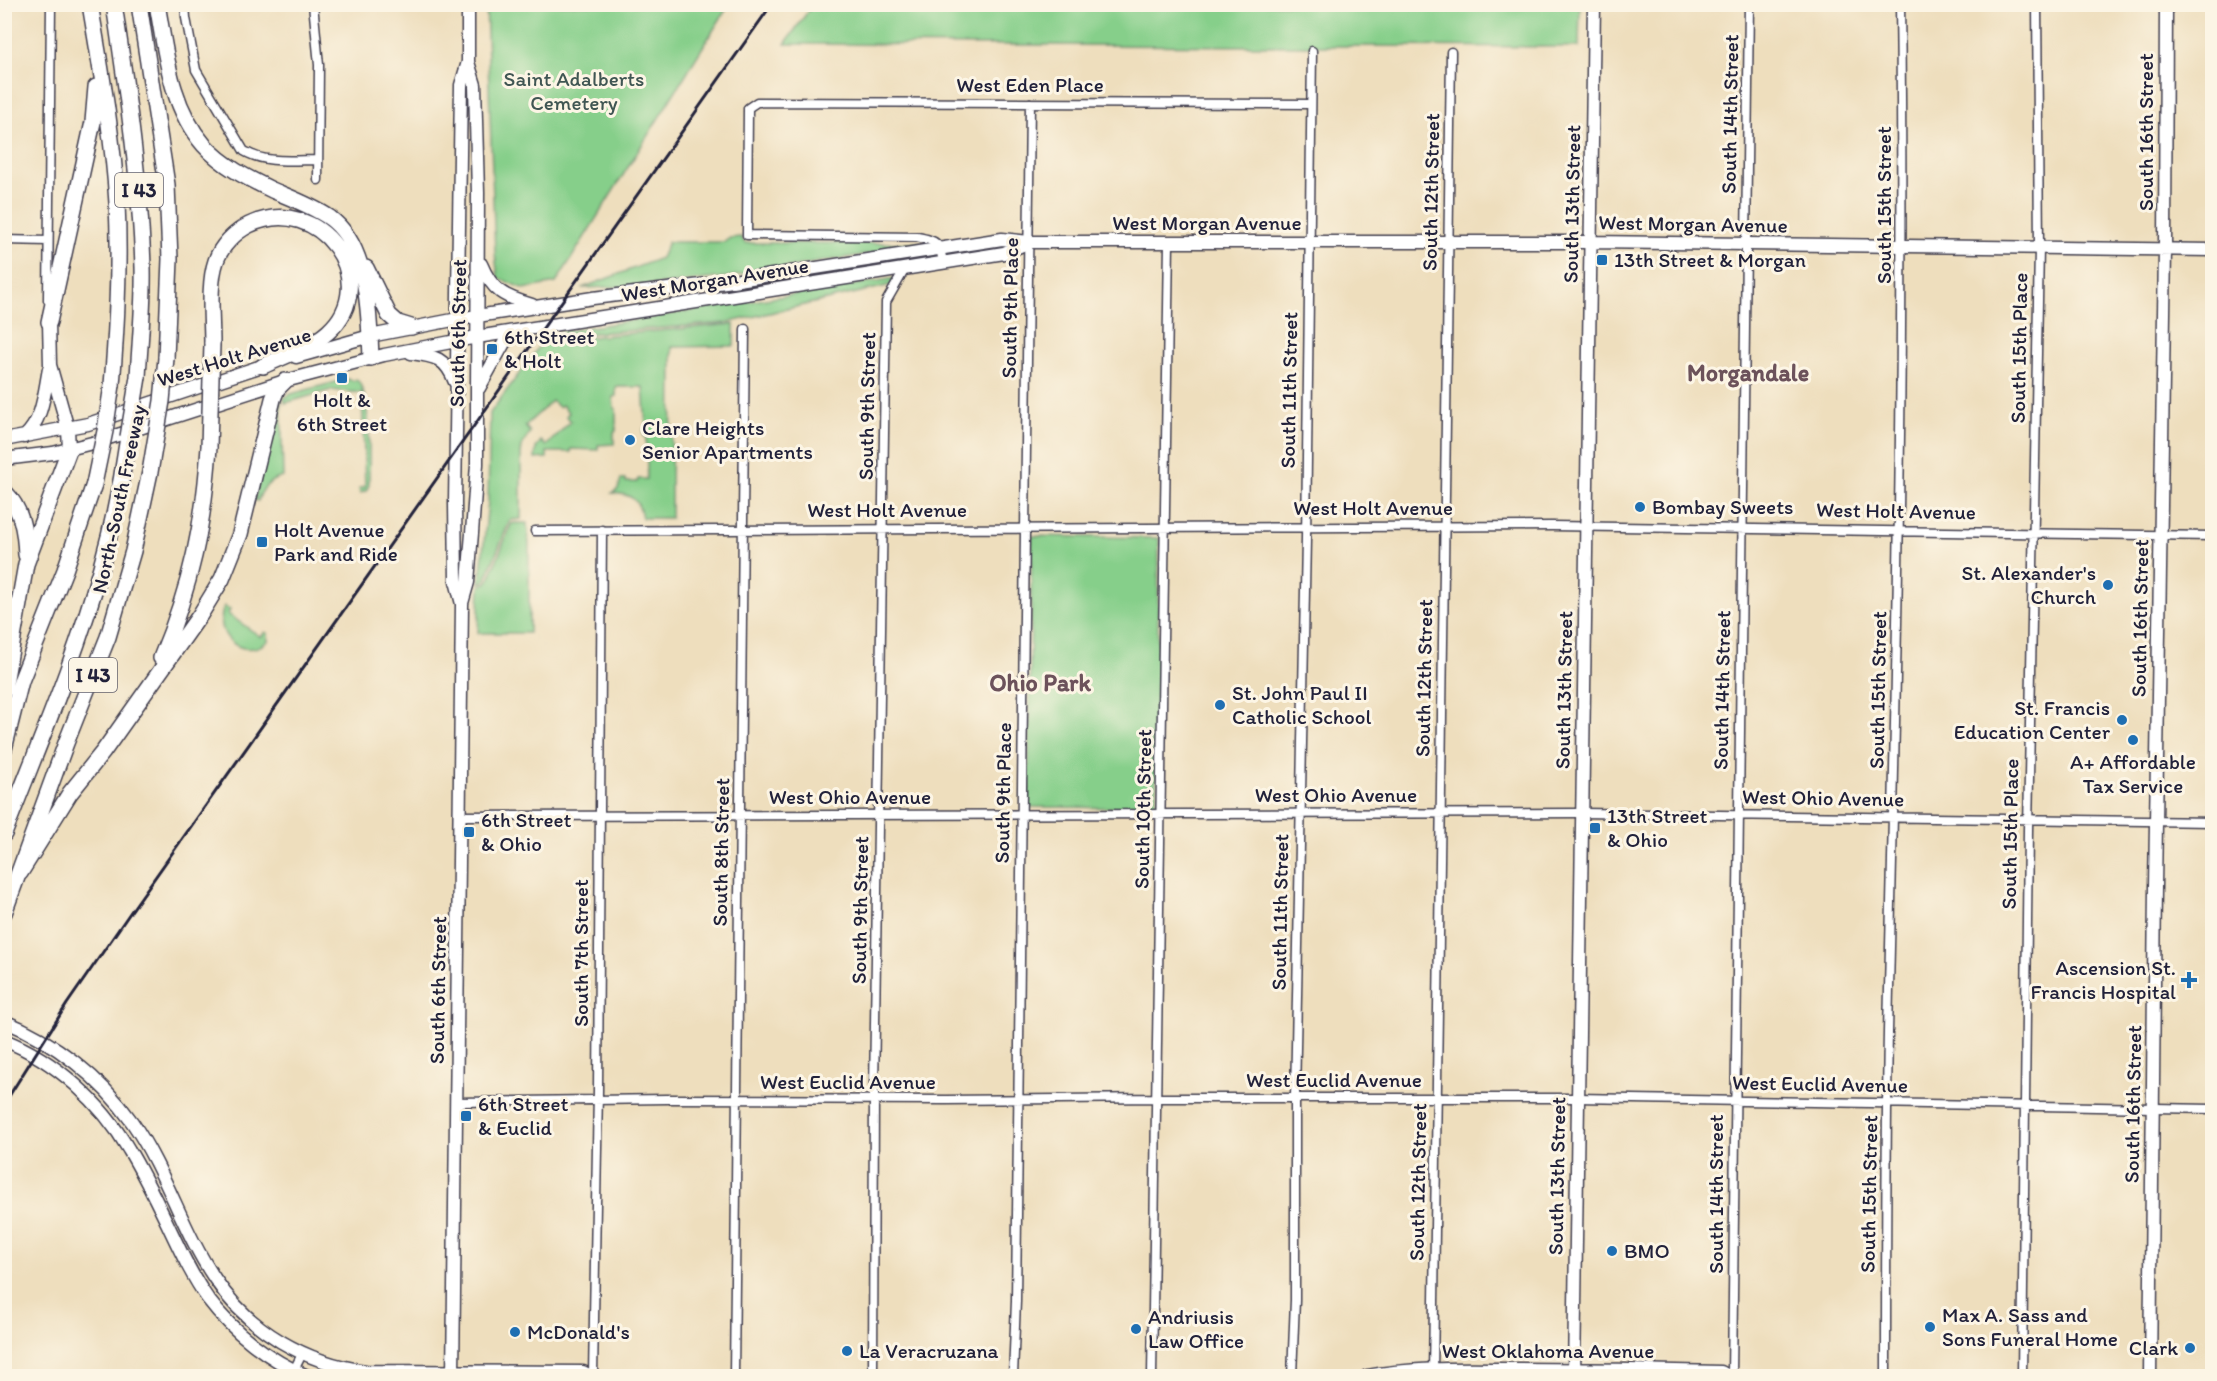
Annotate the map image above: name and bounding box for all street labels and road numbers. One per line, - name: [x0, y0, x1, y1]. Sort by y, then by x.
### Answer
- street label: South 14th Street: [1716, 34, 1743, 194]
- street label: South 16th Street: [2133, 53, 2158, 211]
- street label: West Eden Place: [956, 72, 1104, 97]
- street label: South 12th Street: [1417, 113, 1444, 271]
- street label: South 13th Street: [1558, 125, 1585, 283]
- street label: South 15th Street: [1871, 126, 1896, 284]
- road number: I 43: [115, 173, 163, 207]
- street label: West Morgan Avenue: [1598, 209, 1788, 238]
- street label: West Morgan Avenue: [1112, 210, 1302, 235]
- street label: South 9th Place: [996, 237, 1023, 379]
- street label: West Morgan Avenue: [619, 252, 810, 307]
- street label: South 6th Street: [444, 259, 471, 407]
- street label: South 15th Place: [2005, 272, 2032, 424]
- street label: South 11th Street: [1275, 311, 1302, 469]
- street label: West Holt Avenue: [154, 321, 314, 392]
- street label: South 9th Street: [853, 332, 880, 480]
- street label: North-South Freeway: [86, 402, 151, 596]
- street label: West Holt Avenue: [1293, 495, 1453, 520]
- street label: West Holt Avenue: [807, 497, 967, 522]
- street label: West Holt Avenue: [1816, 497, 1976, 524]
- street label: South 16th Street: [2126, 539, 2153, 697]
- street label: South 12th Street: [1410, 599, 1437, 757]
- street label: South 14th Street: [1708, 610, 1735, 770]
- street label: South 13th Street: [1550, 611, 1577, 769]
- street label: South 15th Street: [1864, 611, 1891, 769]
- road number: I 43: [69, 658, 117, 692]
- street label: South 9th Place: [989, 722, 1016, 864]
- street label: South 10th Street: [1129, 729, 1156, 889]
- street label: South 15th Place: [1996, 758, 2023, 910]
- street label: South 8th Street: [707, 777, 734, 927]
- street label: West Ohio Avenue: [1255, 782, 1417, 807]
- street label: West Ohio Avenue: [769, 784, 931, 809]
- street label: West Ohio Avenue: [1742, 784, 1904, 811]
- street label: South 11th Street: [1266, 833, 1293, 991]
- street label: South 9th Street: [846, 836, 873, 984]
- street label: South 7th Street: [568, 879, 593, 1027]
- street label: South 6th Street: [424, 916, 451, 1064]
- street label: South 16th Street: [2119, 1025, 2146, 1183]
- street label: West Euclid Avenue: [1246, 1067, 1422, 1092]
- street label: West Euclid Avenue: [760, 1069, 936, 1094]
- street label: West Euclid Avenue: [1732, 1069, 1908, 1098]
- street label: South 13th Street: [1543, 1097, 1570, 1255]
- street label: South 12th Street: [1404, 1103, 1431, 1261]
- street label: South 14th Street: [1703, 1114, 1728, 1274]
- street label: South 15th Street: [1855, 1115, 1882, 1273]
- street label: West Oklahoma Avenue: [1442, 1338, 1654, 1363]

